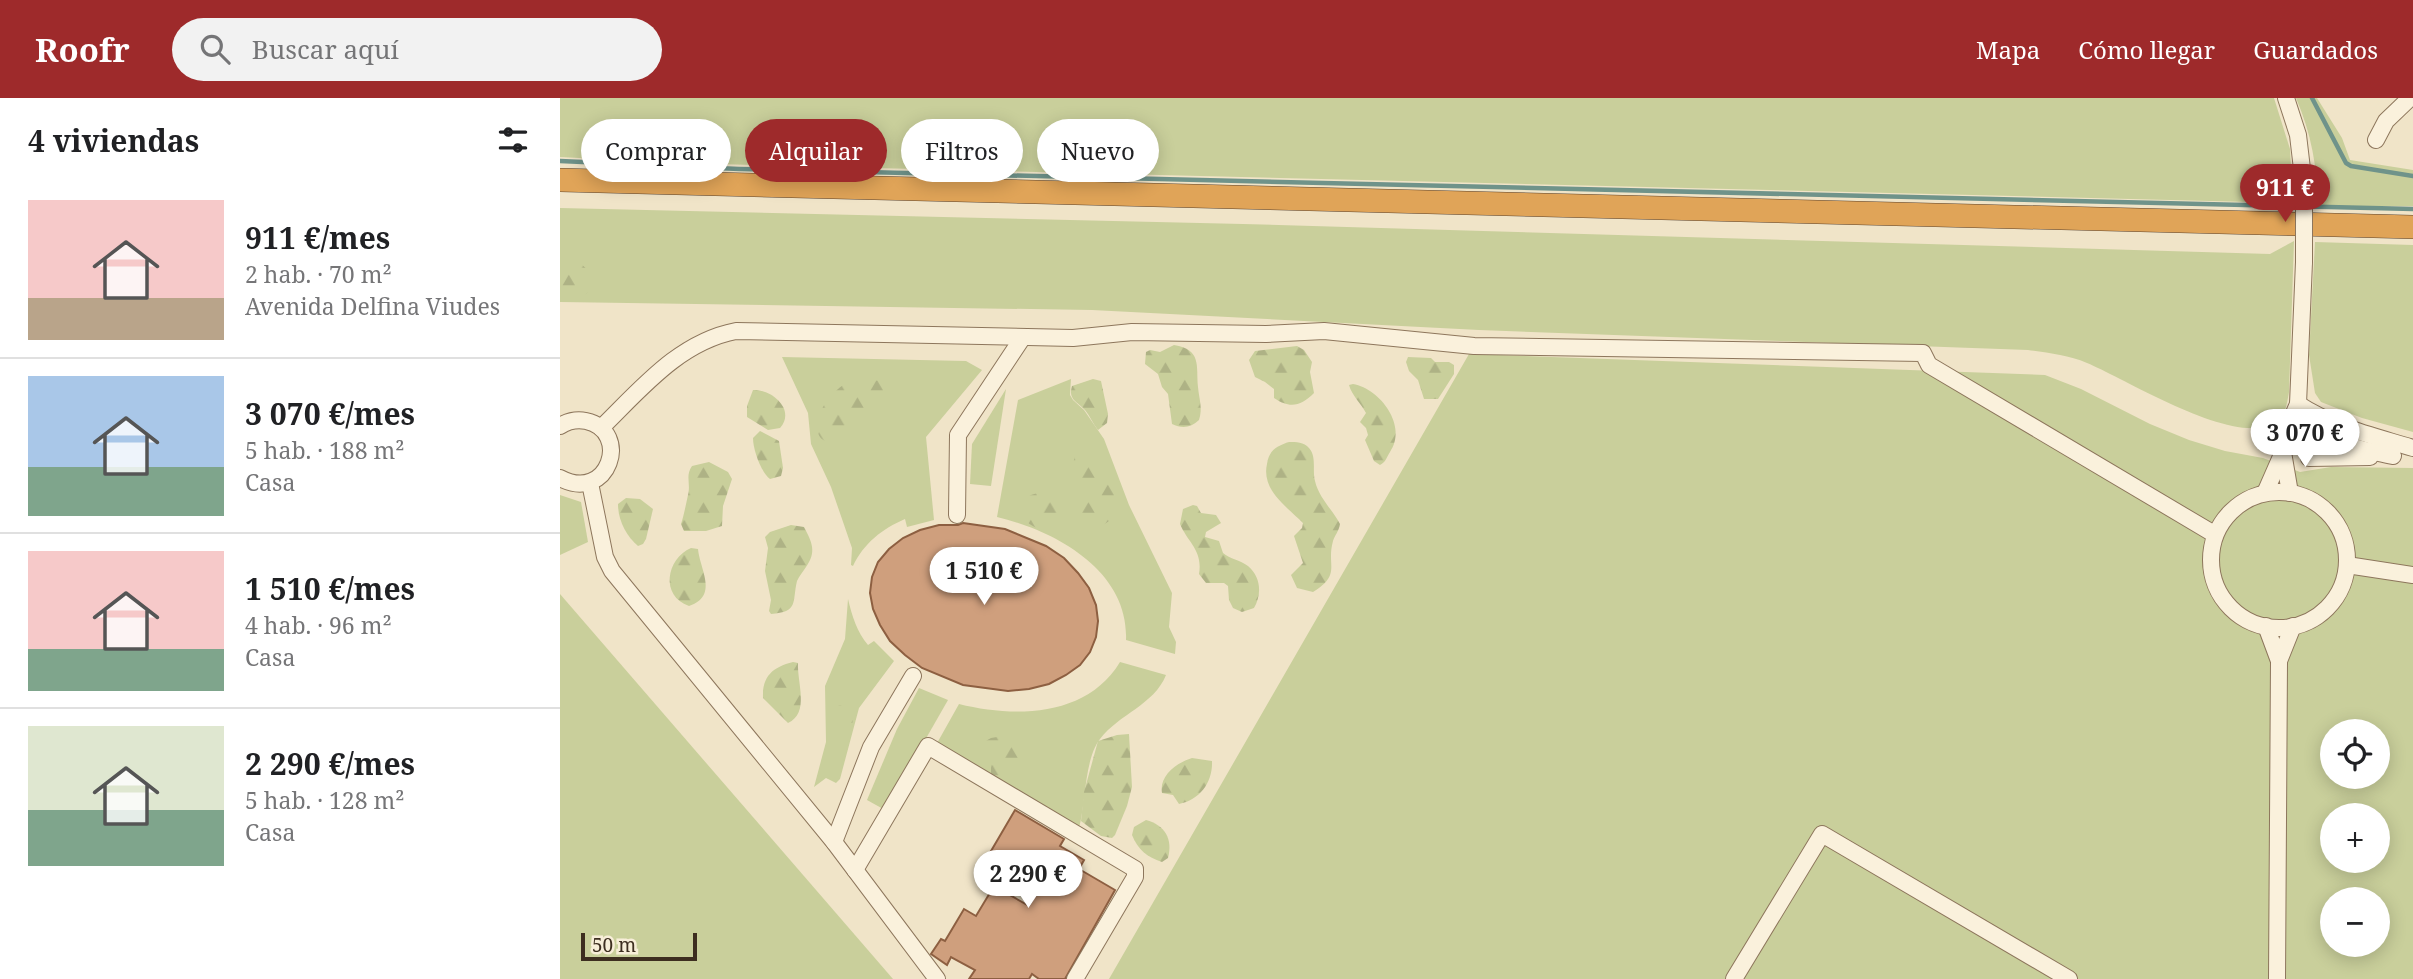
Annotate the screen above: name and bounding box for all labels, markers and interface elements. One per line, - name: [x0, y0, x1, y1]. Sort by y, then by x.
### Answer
- search box: [172, 18, 662, 81]
- text: Roofr: [35, 27, 130, 72]
- icon: search: [196, 30, 234, 68]
- text: Buscar aquí: [252, 31, 399, 67]
- text: Mapa: [1976, 33, 2040, 66]
- text: Cómo llegar: [2078, 33, 2215, 66]
- text: Guardados: [2253, 33, 2378, 66]
- chip: Comprar: [581, 119, 731, 182]
- chip: Alquilar: [745, 119, 887, 182]
- chip: Filtros: [901, 119, 1023, 182]
- chip: Nuevo: [1037, 119, 1159, 182]
- text: 4 viviendas: [28, 120, 199, 161]
- icon: filters: [494, 121, 532, 159]
- pin: 911 €: [2236, 164, 2334, 224]
- text: 911 €: [2256, 171, 2314, 203]
- text: 911 €/mes: [245, 217, 390, 258]
- icon: home: [84, 228, 168, 312]
- text: 2 hab. · 70 m²: [245, 258, 392, 290]
- text: Avenida Delfina Viudes: [245, 290, 500, 322]
- text: 3 070 €/mes: [245, 393, 415, 434]
- icon: home: [84, 404, 168, 488]
- pin: 3 070 €: [2240, 410, 2370, 469]
- text: 3 070 €: [2267, 416, 2343, 448]
- text: 5 hab. · 188 m²: [245, 434, 404, 466]
- text: Casa: [245, 466, 295, 498]
- pin: 1 510 €: [919, 547, 1049, 607]
- text: 1 510 €: [946, 554, 1022, 586]
- text: 1 510 €/mes: [245, 568, 415, 609]
- icon: home: [84, 579, 168, 663]
- text: 4 hab. · 96 m²: [245, 609, 392, 641]
- text: Casa: [245, 641, 295, 673]
- map controls: [2320, 719, 2390, 957]
- button: locate: [2320, 719, 2390, 789]
- text: 2 290 €/mes: [245, 743, 415, 784]
- icon: home: [84, 754, 168, 838]
- text: 5 hab. · 128 m²: [245, 784, 404, 816]
- button: +: [2320, 803, 2390, 873]
- text: Casa: [245, 816, 295, 848]
- pin: 2 290 €: [963, 850, 1093, 910]
- text: 2 290 €: [990, 857, 1066, 889]
- button: −: [2320, 887, 2390, 957]
- scale bar: [581, 930, 696, 962]
- text: 50 m: [592, 932, 636, 958]

